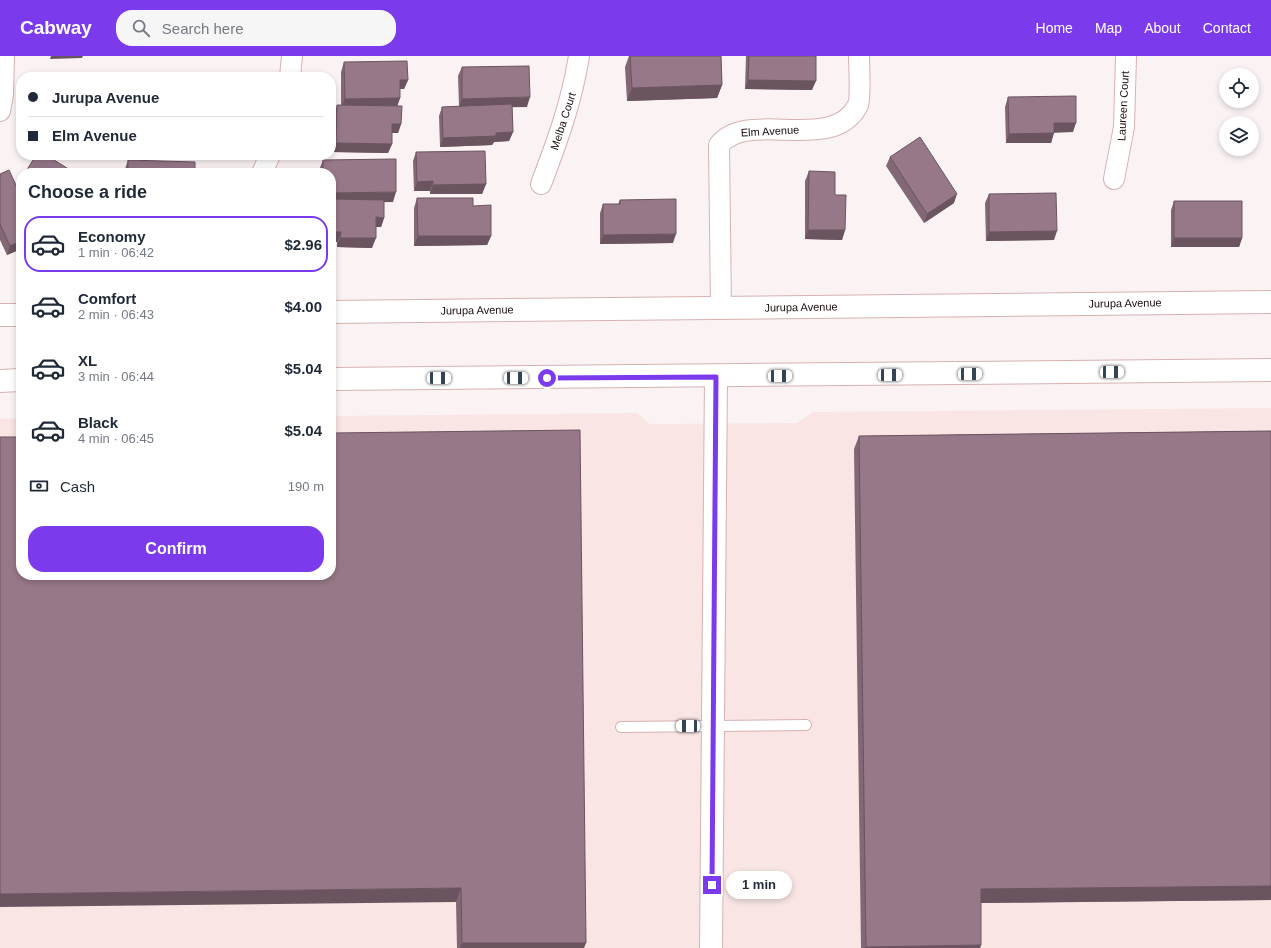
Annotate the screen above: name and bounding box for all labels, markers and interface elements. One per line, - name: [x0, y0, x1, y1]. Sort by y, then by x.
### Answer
- search box: [116, 10, 396, 46]
- text: Cabway: [20, 17, 92, 38]
- icon: search: [130, 17, 152, 39]
- text: Search here: [162, 20, 244, 37]
- text: Home: [1036, 20, 1073, 36]
- text: Map: [1095, 20, 1122, 36]
- text: About: [1144, 20, 1181, 36]
- text: Contact: [1203, 20, 1251, 36]
- map controls: [1219, 68, 1259, 156]
- button: locate: [1219, 68, 1259, 108]
- street label: Laureen Court: [1115, 71, 1131, 141]
- text: Jurupa Avenue: [52, 89, 159, 106]
- street label: Melba Court: [548, 91, 578, 151]
- button: layers: [1219, 116, 1259, 156]
- street label: Elm Avenue: [740, 123, 800, 139]
- text: Elm Avenue: [52, 127, 137, 144]
- text: Choose a ride: [28, 182, 147, 202]
- icon: car: [30, 226, 66, 262]
- text: Economy: [78, 228, 146, 245]
- text: $2.96: [284, 236, 322, 253]
- text: 1 min · 06:42: [78, 245, 154, 260]
- icon: car: [30, 288, 66, 324]
- text: Comfort: [78, 290, 136, 307]
- street label: Jurupa Avenue: [1088, 296, 1162, 310]
- text: $4.00: [284, 298, 322, 315]
- street label: Jurupa Avenue: [764, 300, 838, 314]
- street label: Jurupa Avenue: [440, 303, 514, 317]
- text: 2 min · 06:43: [78, 307, 154, 322]
- icon: car: [30, 350, 66, 386]
- text: XL: [78, 352, 97, 369]
- text: $5.04: [284, 360, 322, 377]
- car: [1100, 366, 1124, 378]
- car: [958, 368, 982, 380]
- text: 3 min · 06:44: [78, 369, 154, 384]
- route start: [538, 369, 556, 387]
- car: [878, 369, 902, 381]
- car: [768, 370, 792, 382]
- car: [427, 372, 451, 384]
- car: [504, 372, 528, 384]
- icon: car: [30, 412, 66, 448]
- text: Black: [78, 414, 118, 431]
- text: $5.04: [284, 422, 322, 439]
- text: 4 min · 06:45: [78, 431, 154, 446]
- icon: cash: [28, 475, 50, 497]
- text: Cash: [60, 478, 95, 495]
- text: 190 m: [288, 479, 324, 494]
- button: Confirm: [28, 526, 324, 572]
- car: [676, 720, 700, 732]
- callout: 1 min: [726, 871, 792, 899]
- route end: [703, 876, 721, 894]
- text: 1 min: [742, 877, 776, 892]

